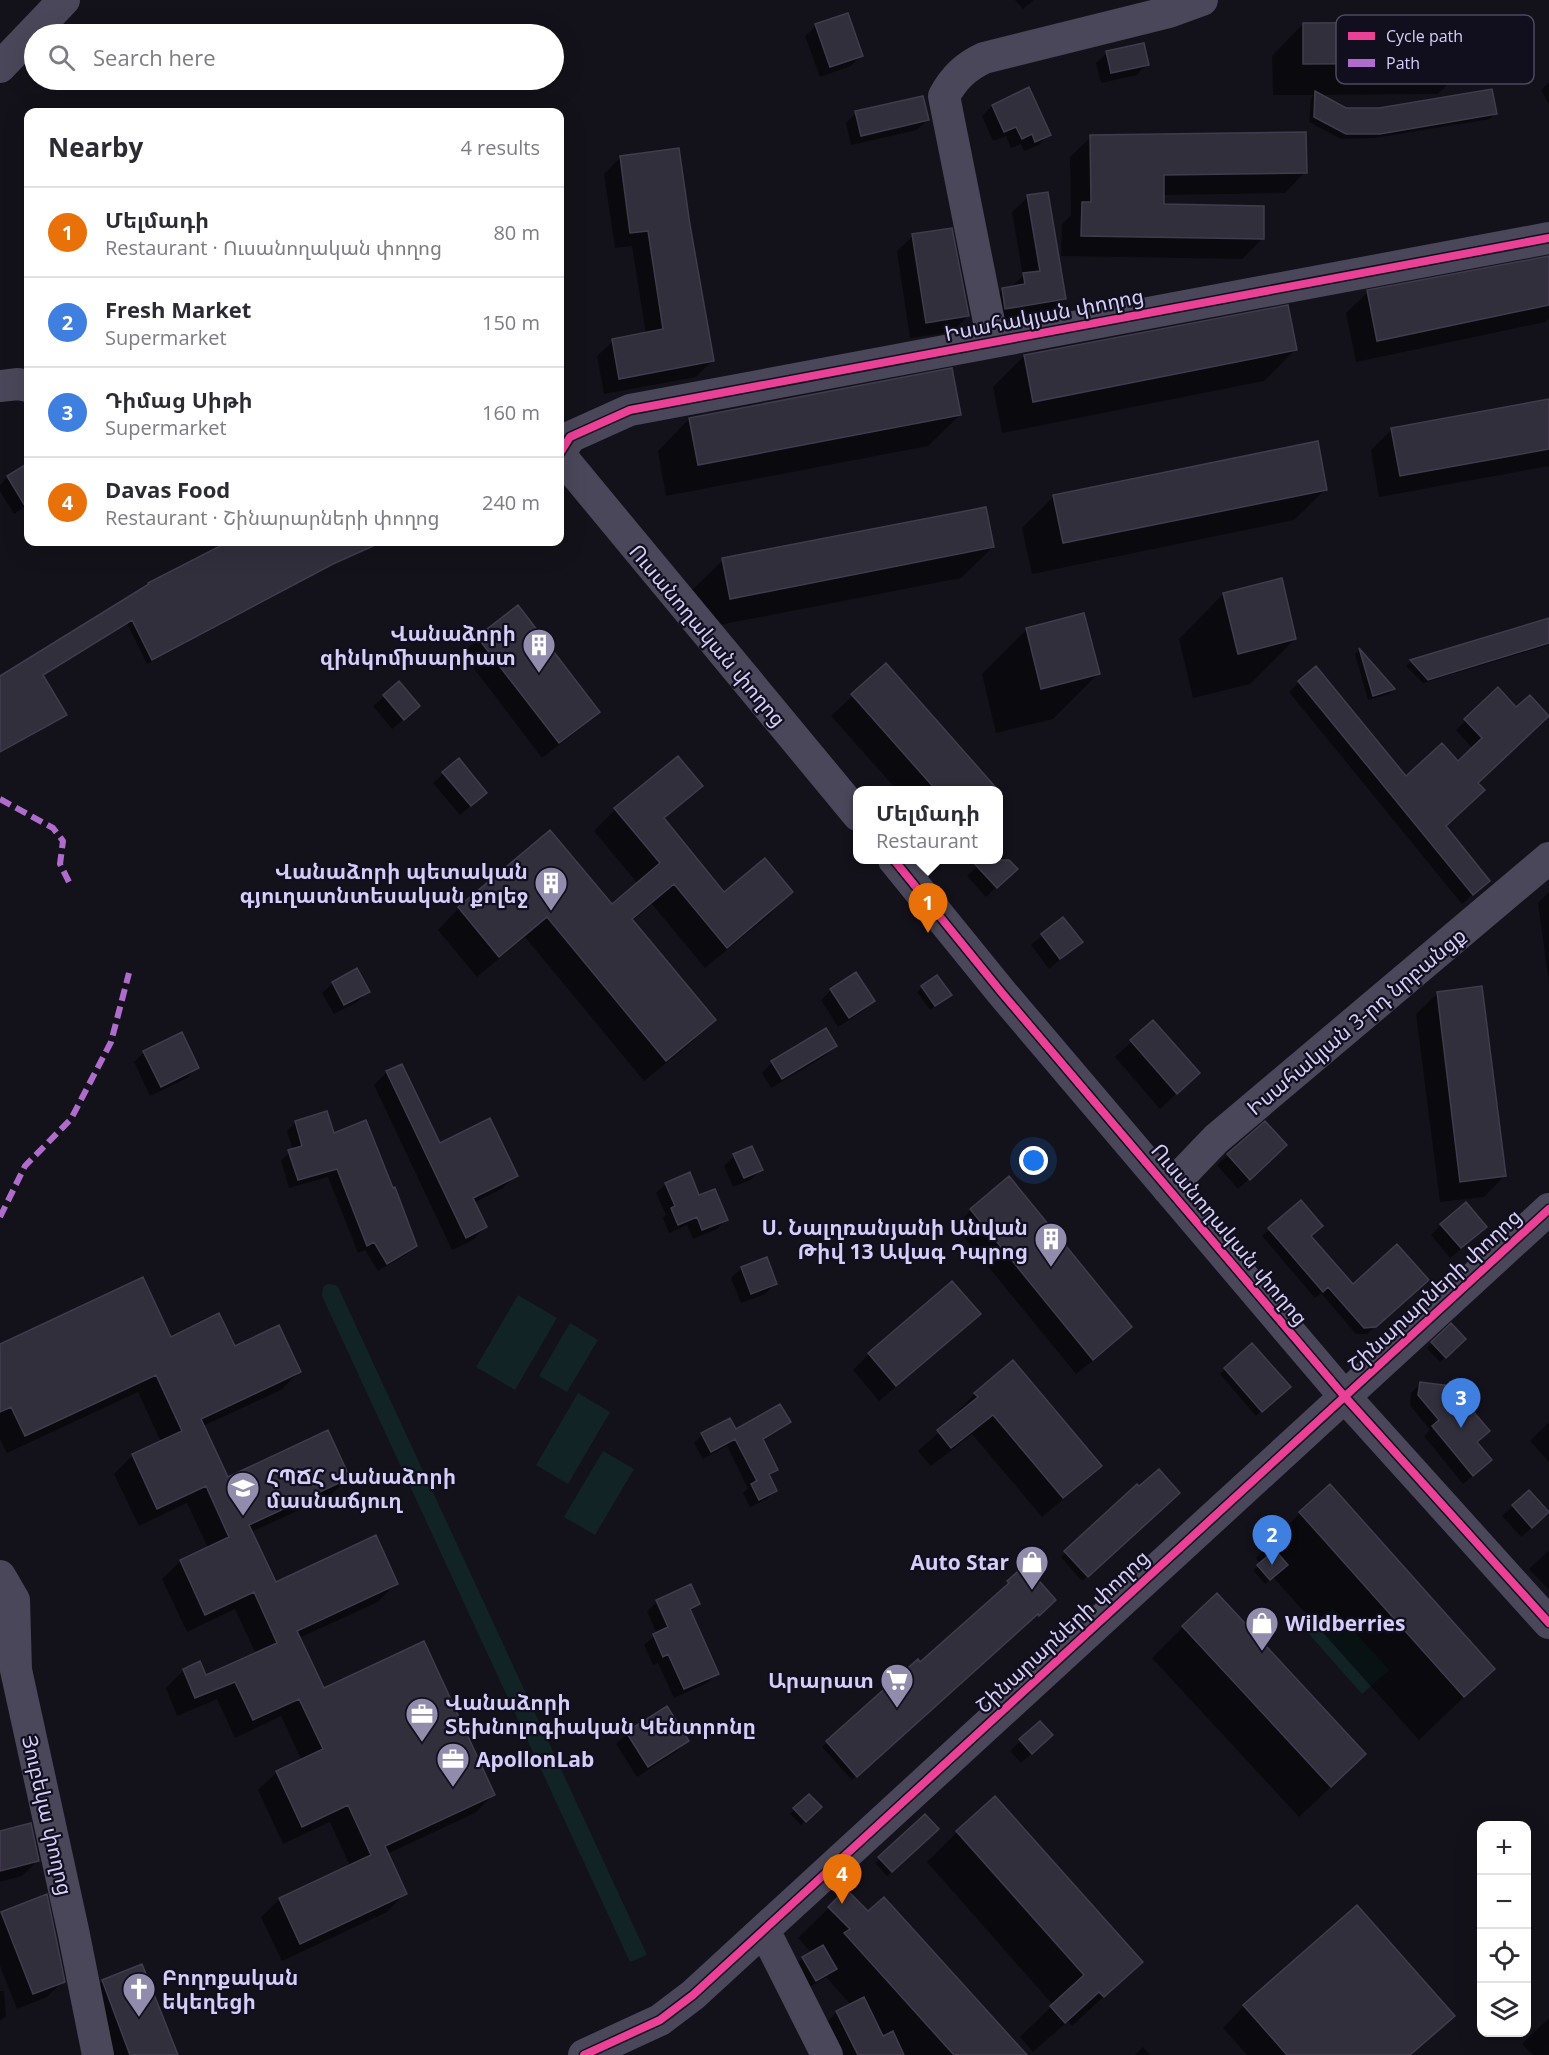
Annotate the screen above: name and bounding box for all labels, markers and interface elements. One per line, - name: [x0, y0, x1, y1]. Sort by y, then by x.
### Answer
- legend: [1336, 15, 1534, 84]
- search box: [24, 24, 564, 90]
- text: Cycle path: [1386, 25, 1463, 47]
- icon: search: [45, 41, 78, 74]
- text: Search here: [93, 42, 216, 72]
- text: Path: [1386, 52, 1420, 74]
- text: Nearby: [48, 129, 143, 165]
- text: 4 results: [460, 134, 540, 161]
- text: Մելմադի: [105, 204, 209, 234]
- text: 1: [62, 219, 73, 246]
- text: 80 m: [493, 219, 540, 246]
- text: Restaurant · Ուսանողական փողոց: [105, 234, 442, 261]
- street label: Իսահակյան փողոց: [942, 281, 1146, 347]
- text: Fresh Market: [105, 294, 251, 324]
- text: 2: [62, 309, 73, 336]
- text: 150 m: [482, 309, 540, 336]
- text: Supermarket: [105, 324, 227, 351]
- text: Դիմաց Սիթի: [105, 384, 253, 414]
- text: 3: [62, 399, 73, 426]
- text: 160 m: [482, 399, 540, 426]
- text: Supermarket: [105, 414, 227, 441]
- text: Davas Food: [105, 474, 230, 504]
- text: 4: [62, 489, 73, 516]
- text: 240 m: [482, 489, 540, 516]
- text: Restaurant · Շինարարների փողոց: [105, 504, 440, 531]
- street label: Ուսանողական փողոց: [623, 538, 793, 732]
- place label: Վանաձորի զինկոմիսարիատ: [320, 619, 516, 671]
- building icon: Վանաձորի զինկոմիսարիատ: [521, 627, 557, 674]
- popup: [853, 786, 1003, 864]
- text: Մելմադի: [876, 797, 980, 827]
- text: Restaurant: [876, 827, 978, 854]
- place label: Վանաձորի պետական գյուղատնտեսական քոլեջ: [239, 857, 528, 909]
- building icon: Վանաձորի պետական գյուղատնտեսական քոլեջ: [533, 865, 569, 912]
- pin: 1: [908, 884, 948, 933]
- street label: Իսահակյան 3-րդ նրբանցք: [1240, 921, 1472, 1121]
- street label: Ուսանողական փողոց: [1145, 1137, 1315, 1331]
- your location: [1019, 1146, 1048, 1175]
- street label: Շինարարների փողոց: [1341, 1202, 1527, 1378]
- place label: Ս. Նալղռանյանի Անվան Թիվ 13 Ավագ Դպրոց: [761, 1213, 1028, 1265]
- building icon: Ս. Նալղռանյանի Անվան Թիվ 13 Ավագ Դպրոց: [1033, 1221, 1069, 1268]
- pin: 3: [1442, 1378, 1480, 1428]
- place label: ՀՊՃՀ Վանաձորի մասնաճյուղ: [266, 1462, 456, 1514]
- school or university icon: ՀՊՃՀ Վանաձորի մասնաճյուղ: [225, 1470, 261, 1517]
- pin: 2: [1252, 1516, 1292, 1565]
- street label: Շինարարների փողոց: [969, 1543, 1155, 1719]
- shop icon: Auto Star: [1014, 1544, 1050, 1591]
- place label: Auto Star: [910, 1548, 1009, 1576]
- shop icon: Wildberries: [1244, 1605, 1280, 1652]
- place label: Wildberries: [1285, 1609, 1405, 1637]
- supermarket icon: Արարատ: [879, 1662, 915, 1709]
- place label: Արարատ: [768, 1666, 874, 1694]
- place label: Վանաձորի Տեխնոլոգիական Կենտրոնը: [445, 1688, 756, 1740]
- office icon: Վանաձորի Տեխնոլոգիական Կենտրոնը: [404, 1696, 440, 1743]
- street label: Յուբեկա փողոց: [16, 1732, 80, 1898]
- office icon: ApollonLab: [435, 1741, 471, 1788]
- place label: ApollonLab: [476, 1745, 594, 1773]
- map controls: [1477, 1821, 1531, 2037]
- button: +: [1477, 1821, 1531, 1875]
- pin: 4: [822, 1854, 862, 1904]
- button: −: [1477, 1875, 1531, 1929]
- button: locate: [1477, 1929, 1531, 1983]
- place label: Բողոքական եկեղեցի: [162, 1963, 298, 2015]
- church icon: Բողոքական եկեղեցի: [121, 1971, 157, 2018]
- button: layers: [1477, 1983, 1531, 2037]

